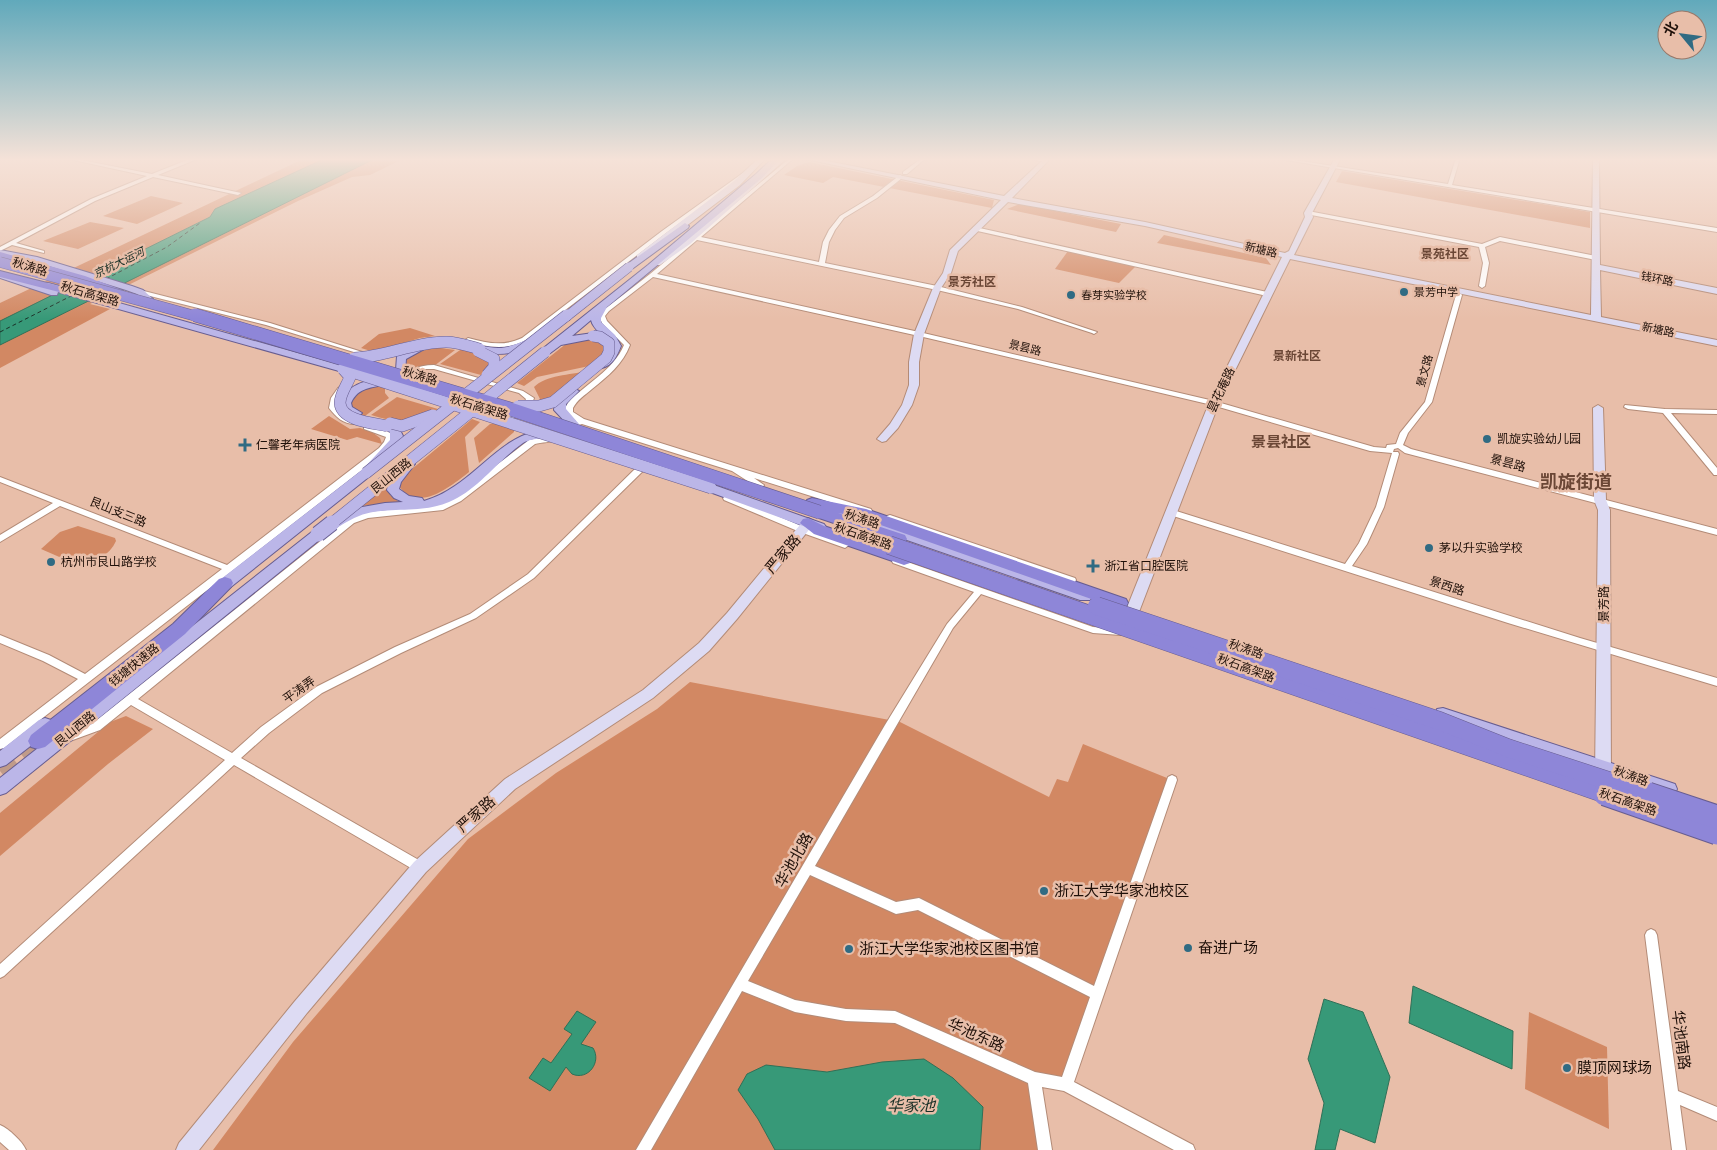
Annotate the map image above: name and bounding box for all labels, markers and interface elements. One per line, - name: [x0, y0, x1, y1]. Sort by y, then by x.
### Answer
- north arrow: [1657, 10, 1707, 60]
- text: 北: [1660, 19, 1681, 39]
- street label: 新塘路: [1243, 240, 1279, 260]
- water label: 京杭大运河: [91, 244, 148, 281]
- district label: 景苑社区: [1421, 247, 1469, 261]
- street label: 秋涛路: [11, 255, 49, 279]
- street label: 钱环路: [1640, 269, 1674, 289]
- district label: 景芳社区: [948, 275, 996, 289]
- street label: 秋石高架路: [59, 279, 121, 309]
- marker: 景芳中学: [1398, 286, 1410, 298]
- place label: 景芳中学: [1414, 286, 1458, 299]
- marker: 春芽实验学校: [1065, 289, 1077, 301]
- place label: 春芽实验学校: [1081, 289, 1147, 302]
- street label: 新塘路: [1641, 320, 1675, 340]
- street label: 景昙路: [1007, 338, 1043, 358]
- district label: 景新社区: [1273, 349, 1321, 363]
- street label: 景文路: [1414, 353, 1436, 389]
- street label: 秋涛路: [401, 364, 439, 388]
- street label: 昙花庵路: [1205, 365, 1237, 415]
- street label: 秋石高架路: [448, 392, 510, 422]
- place label: 凯旋实验幼儿园: [1497, 432, 1581, 446]
- district label: 景昙社区: [1251, 433, 1311, 451]
- marker: 凯旋实验幼儿园: [1481, 433, 1493, 445]
- marker: 仁馨老年病医院: [238, 438, 252, 452]
- place label: 仁馨老年病医院: [256, 438, 340, 452]
- street label: 景昙路: [1489, 452, 1527, 474]
- street label: 艮山西路: [368, 455, 414, 497]
- district label: 凯旋街道: [1540, 471, 1612, 492]
- street label: 艮山支三路: [88, 494, 148, 530]
- street label: 秋涛路: [843, 507, 881, 531]
- street label: 秋石高架路: [832, 520, 894, 552]
- street label: 严家路: [762, 531, 804, 577]
- place label: 茅以升实验学校: [1439, 541, 1523, 555]
- marker: 茅以升实验学校: [1423, 542, 1435, 554]
- place label: 杭州市艮山路学校: [61, 555, 157, 569]
- marker: 杭州市艮山路学校: [45, 556, 57, 568]
- marker: 浙江省口腔医院: [1086, 559, 1100, 573]
- place label: 浙江省口腔医院: [1104, 559, 1188, 573]
- street label: 景西路: [1428, 574, 1466, 598]
- street label: 景芳路: [1597, 586, 1611, 622]
- street label: 秋涛路: [1227, 637, 1265, 661]
- street label: 钱塘快速路: [106, 641, 162, 689]
- street label: 秋石高架路: [1215, 651, 1277, 685]
- street label: 平涛弄: [280, 674, 318, 706]
- street label: 艮山西路: [52, 708, 98, 750]
- street label: 秋涛路: [1612, 763, 1650, 789]
- street label: 秋石高架路: [1597, 786, 1659, 818]
- street label: 严家路: [453, 792, 499, 836]
- street label: 华池北路: [771, 830, 817, 890]
- place label: 浙江大学华家池校区: [1054, 882, 1189, 900]
- marker: 浙江大学华家池校区: [1038, 885, 1050, 897]
- place label: 奋进广场: [1198, 939, 1258, 957]
- place label: 浙江大学华家池校区图书馆: [859, 940, 1039, 958]
- marker: 奋进广场: [1182, 942, 1194, 954]
- marker: 浙江大学华家池校区图书馆: [843, 943, 855, 955]
- street label: 华池南路: [1668, 1009, 1694, 1071]
- street label: 华池东路: [945, 1015, 1007, 1055]
- place label: 膜顶网球场: [1577, 1059, 1652, 1077]
- marker: 膜顶网球场: [1561, 1062, 1573, 1074]
- water label: 华家池: [887, 1096, 937, 1115]

